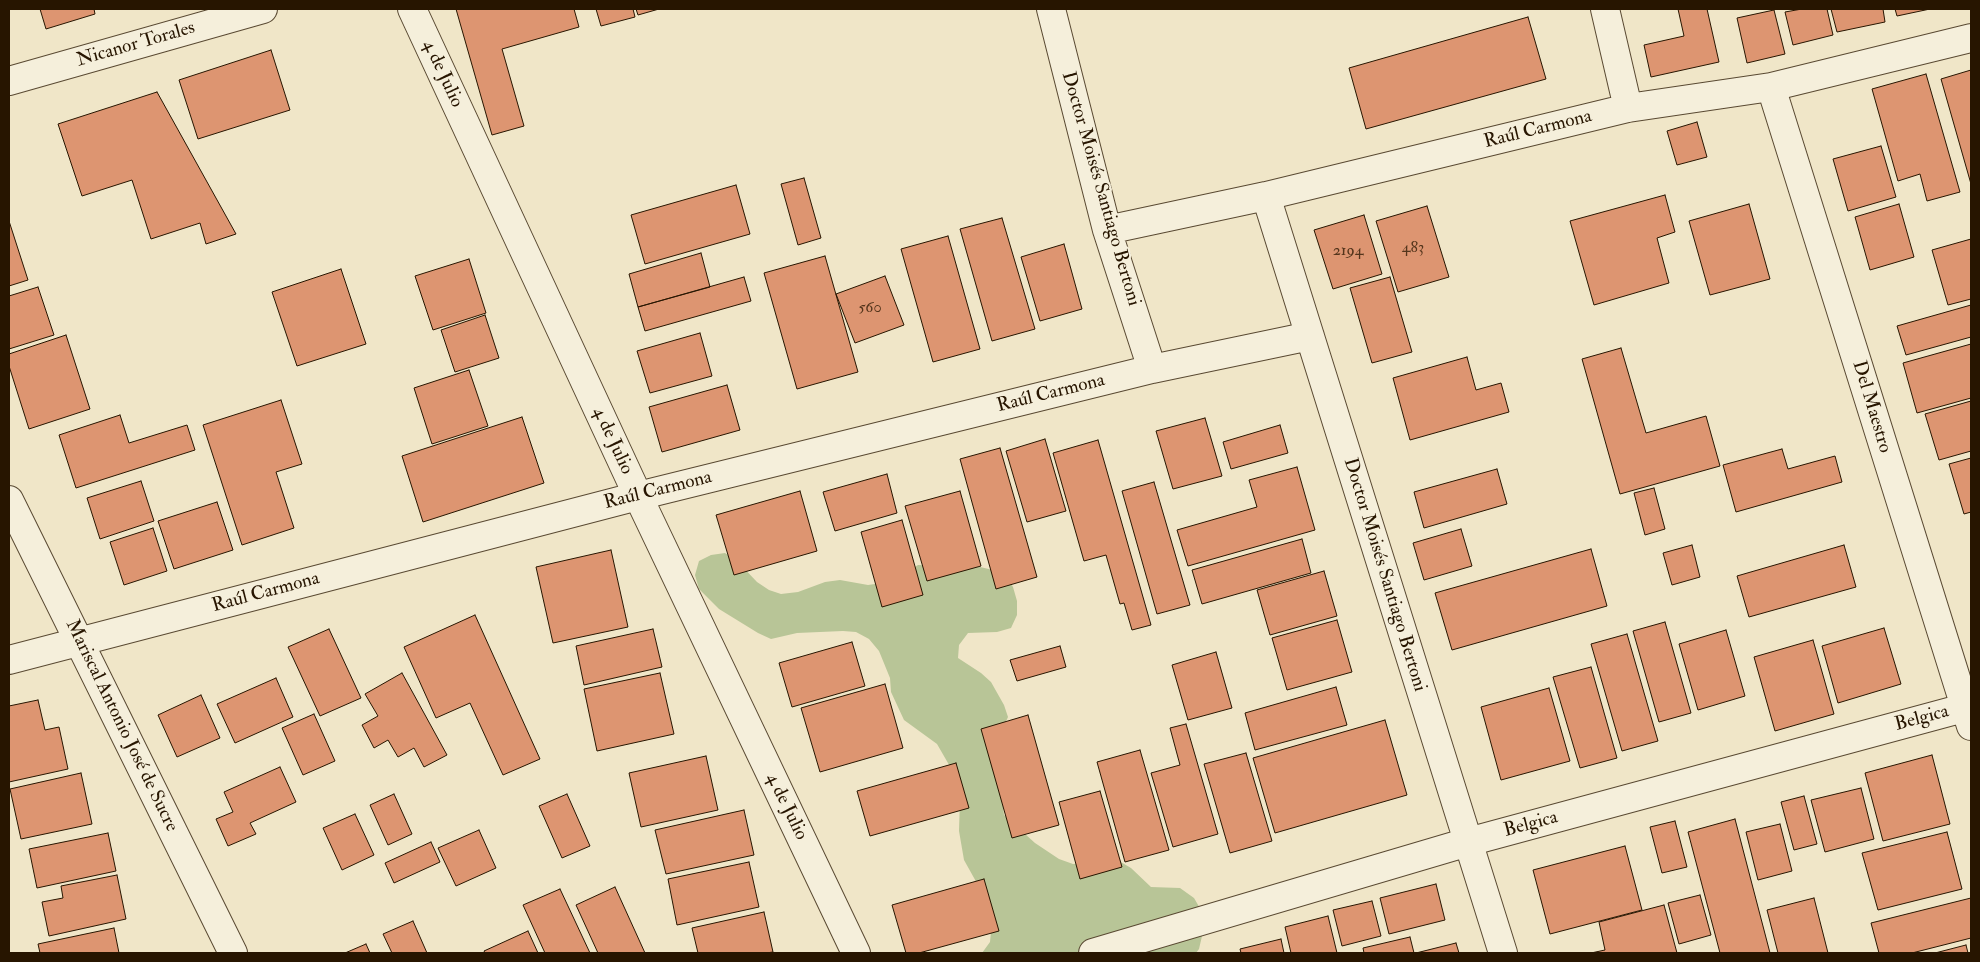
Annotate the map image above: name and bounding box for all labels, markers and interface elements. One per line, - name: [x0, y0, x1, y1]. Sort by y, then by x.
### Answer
- street label: Nicanor Torales: [74, 17, 198, 73]
- street label: 4 de Julio: [417, 37, 467, 111]
- street label: Doctor Moisés Santiago Bertoni: [1056, 69, 1144, 309]
- street label: Raúl Carmona: [1482, 106, 1594, 154]
- house number: 483: [1402, 239, 1424, 259]
- house number: 2194: [1333, 242, 1363, 262]
- house number: 560: [858, 299, 882, 319]
- street label: Del Maestro: [1846, 358, 1896, 456]
- street label: Raúl Carmona: [995, 370, 1107, 418]
- street label: 4 de Julio: [587, 404, 637, 478]
- street label: Doctor Moisés Santiago Bertoni: [1338, 456, 1430, 694]
- street label: Raúl Carmona: [602, 467, 714, 515]
- street label: Raúl Carmona: [210, 568, 322, 618]
- street label: Mariscal Antonio José de Sucre: [60, 616, 182, 836]
- street label: Belgica: [1892, 701, 1952, 737]
- street label: 4 de Julio: [760, 770, 812, 844]
- street label: Belgica: [1501, 807, 1561, 843]

